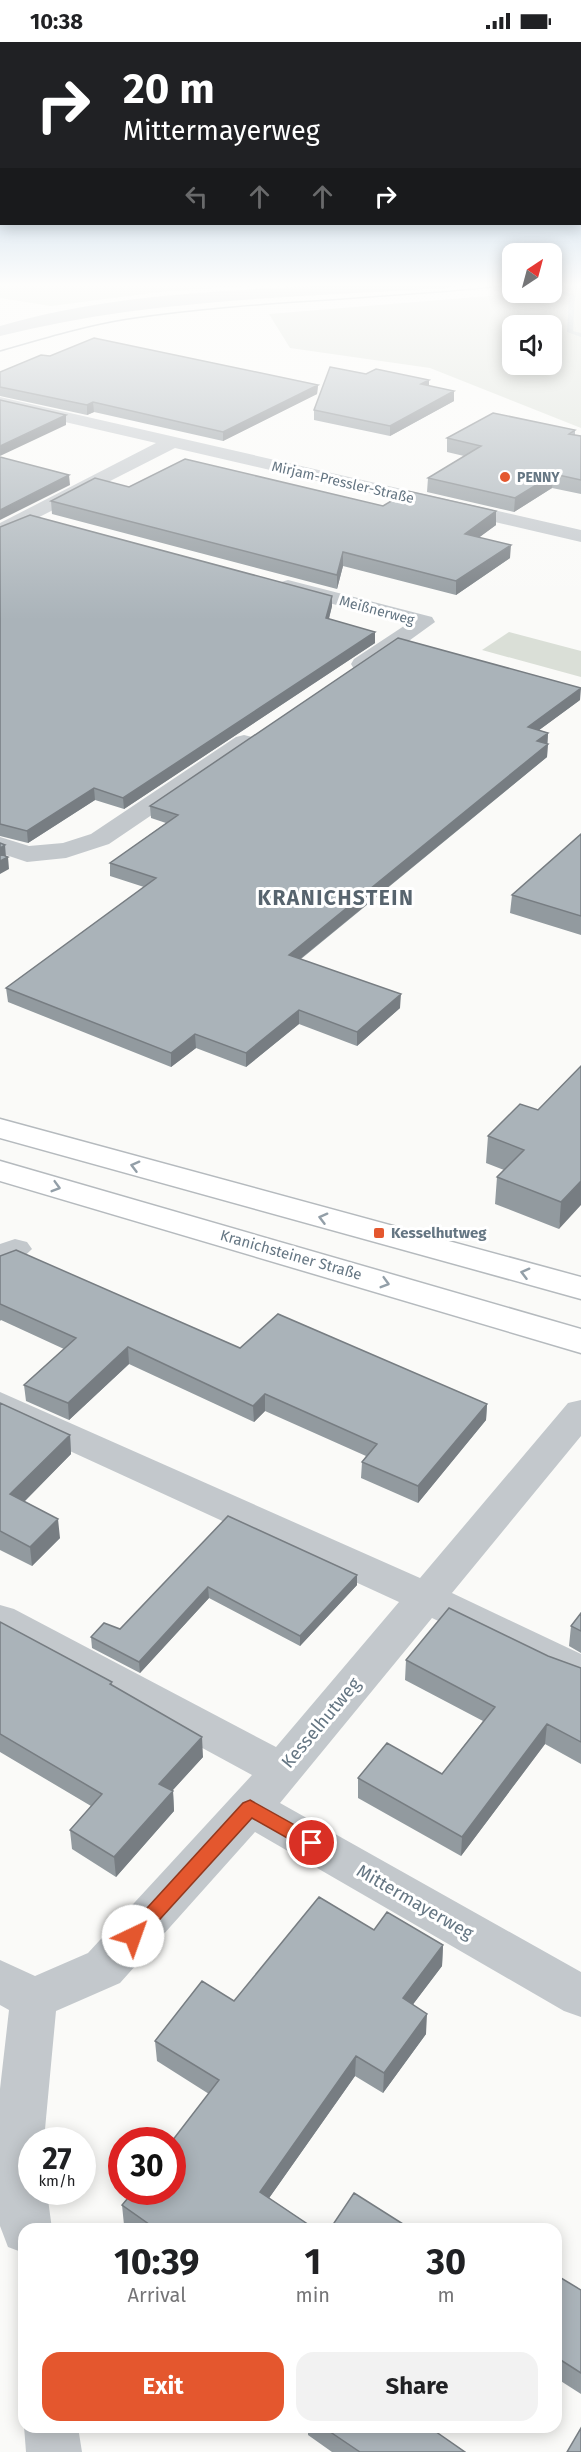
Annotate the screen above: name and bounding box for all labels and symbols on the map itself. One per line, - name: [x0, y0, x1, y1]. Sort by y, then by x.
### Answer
- north arrow: [502, 243, 562, 303]
- street label: Mirjam-Pressler-Straße: [270, 458, 416, 507]
- place label: PENNY: [517, 469, 560, 486]
- marker: PENNY: [498, 470, 512, 484]
- street label: Meißnerweg: [337, 592, 417, 629]
- district label: KRANICHSTEIN: [258, 885, 414, 911]
- one-way arrow: [130, 1161, 141, 1173]
- one-way arrow: [50, 1180, 61, 1192]
- one-way arrow: [318, 1213, 329, 1225]
- place label: Kesselhutweg: [391, 1224, 487, 1242]
- street label: Kranichsteiner Straße: [218, 1226, 364, 1284]
- marker: Kesselhutweg: [372, 1226, 386, 1240]
- one-way arrow: [520, 1268, 530, 1280]
- one-way arrow: [379, 1275, 389, 1288]
- street label: Kesselhutweg: [277, 1673, 366, 1773]
- pin: [286, 1817, 337, 1868]
- street label: Mittermayerweg: [353, 1860, 478, 1945]
- position arrow: [101, 1904, 165, 1968]
- speed limit sign: 30: [108, 2127, 186, 2205]

